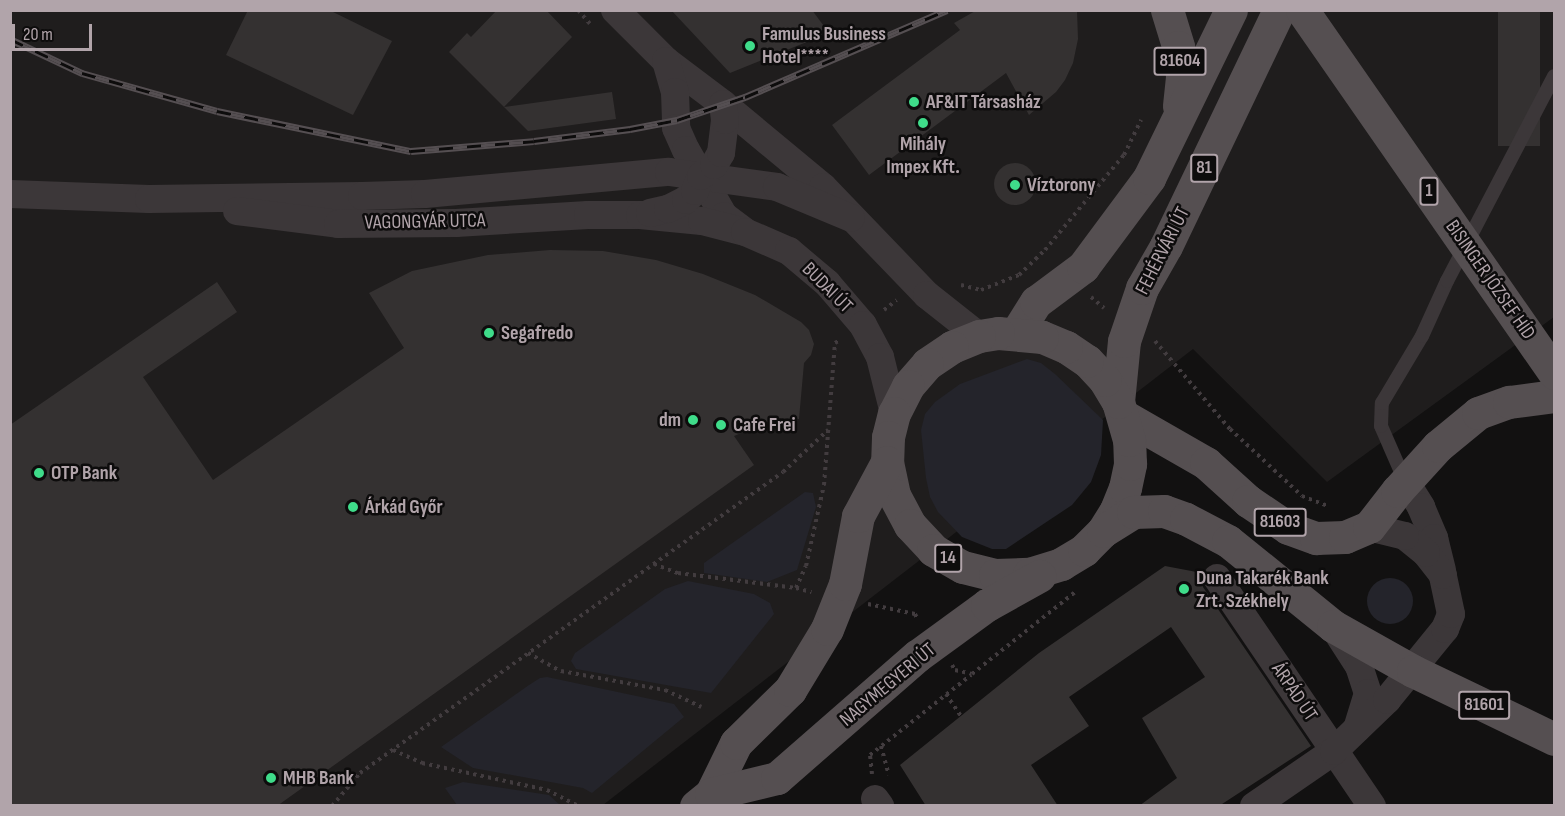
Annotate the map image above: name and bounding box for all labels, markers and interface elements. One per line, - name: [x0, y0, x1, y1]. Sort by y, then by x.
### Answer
- scale bar: [15, 12, 94, 50]
- place label: Famulus Business Hotel****: [762, 22, 886, 69]
- text: 20 m: [23, 24, 53, 45]
- marker: Famulus Business Hotel****: [743, 39, 757, 53]
- road number: 81604: [1153, 46, 1207, 76]
- place label: AF&IT Társasház: [926, 90, 1041, 114]
- marker: AF&IT Társasház: [907, 95, 921, 109]
- marker: Mihály Impex Kft.: [916, 116, 930, 130]
- place label: Mihály Impex Kft.: [886, 132, 960, 179]
- road number: 81: [1189, 153, 1219, 183]
- place label: Víztorony: [1027, 173, 1096, 197]
- road number: 1: [1418, 176, 1440, 206]
- marker: Víztorony: [1008, 178, 1022, 192]
- street label: FEHÉRVÁRI ÚT: [1131, 203, 1195, 299]
- street label: VAGONGYÁR UTCA: [364, 209, 486, 235]
- street label: BISINGER JÓZSEF HÍD: [1440, 216, 1540, 344]
- street label: BUDAI ÚT: [797, 258, 857, 318]
- place label: Segafredo: [501, 321, 573, 345]
- marker: Segafredo: [482, 326, 496, 340]
- place label: dm: [659, 408, 681, 432]
- marker: dm: [686, 413, 700, 427]
- place label: Cafe Frei: [733, 413, 796, 437]
- marker: Cafe Frei: [714, 418, 728, 432]
- place label: OTP Bank: [51, 461, 117, 485]
- marker: OTP Bank: [32, 466, 46, 480]
- place label: Árkád Győr: [365, 495, 443, 519]
- marker: Árkád Győr: [346, 500, 360, 514]
- road number: 81603: [1253, 507, 1307, 537]
- road number: 14: [933, 543, 963, 573]
- place label: Duna Takarék Bank Zrt. Székhely: [1196, 566, 1329, 613]
- marker: Duna Takarék Bank Zrt. Székhely: [1177, 582, 1191, 596]
- street label: NAGYMEGYERI ÚT: [835, 638, 941, 732]
- street label: ÁRPÁD ÚT: [1266, 658, 1322, 726]
- road number: 81601: [1457, 690, 1511, 720]
- place label: MHB Bank: [283, 766, 354, 790]
- marker: MHB Bank: [264, 771, 278, 785]

